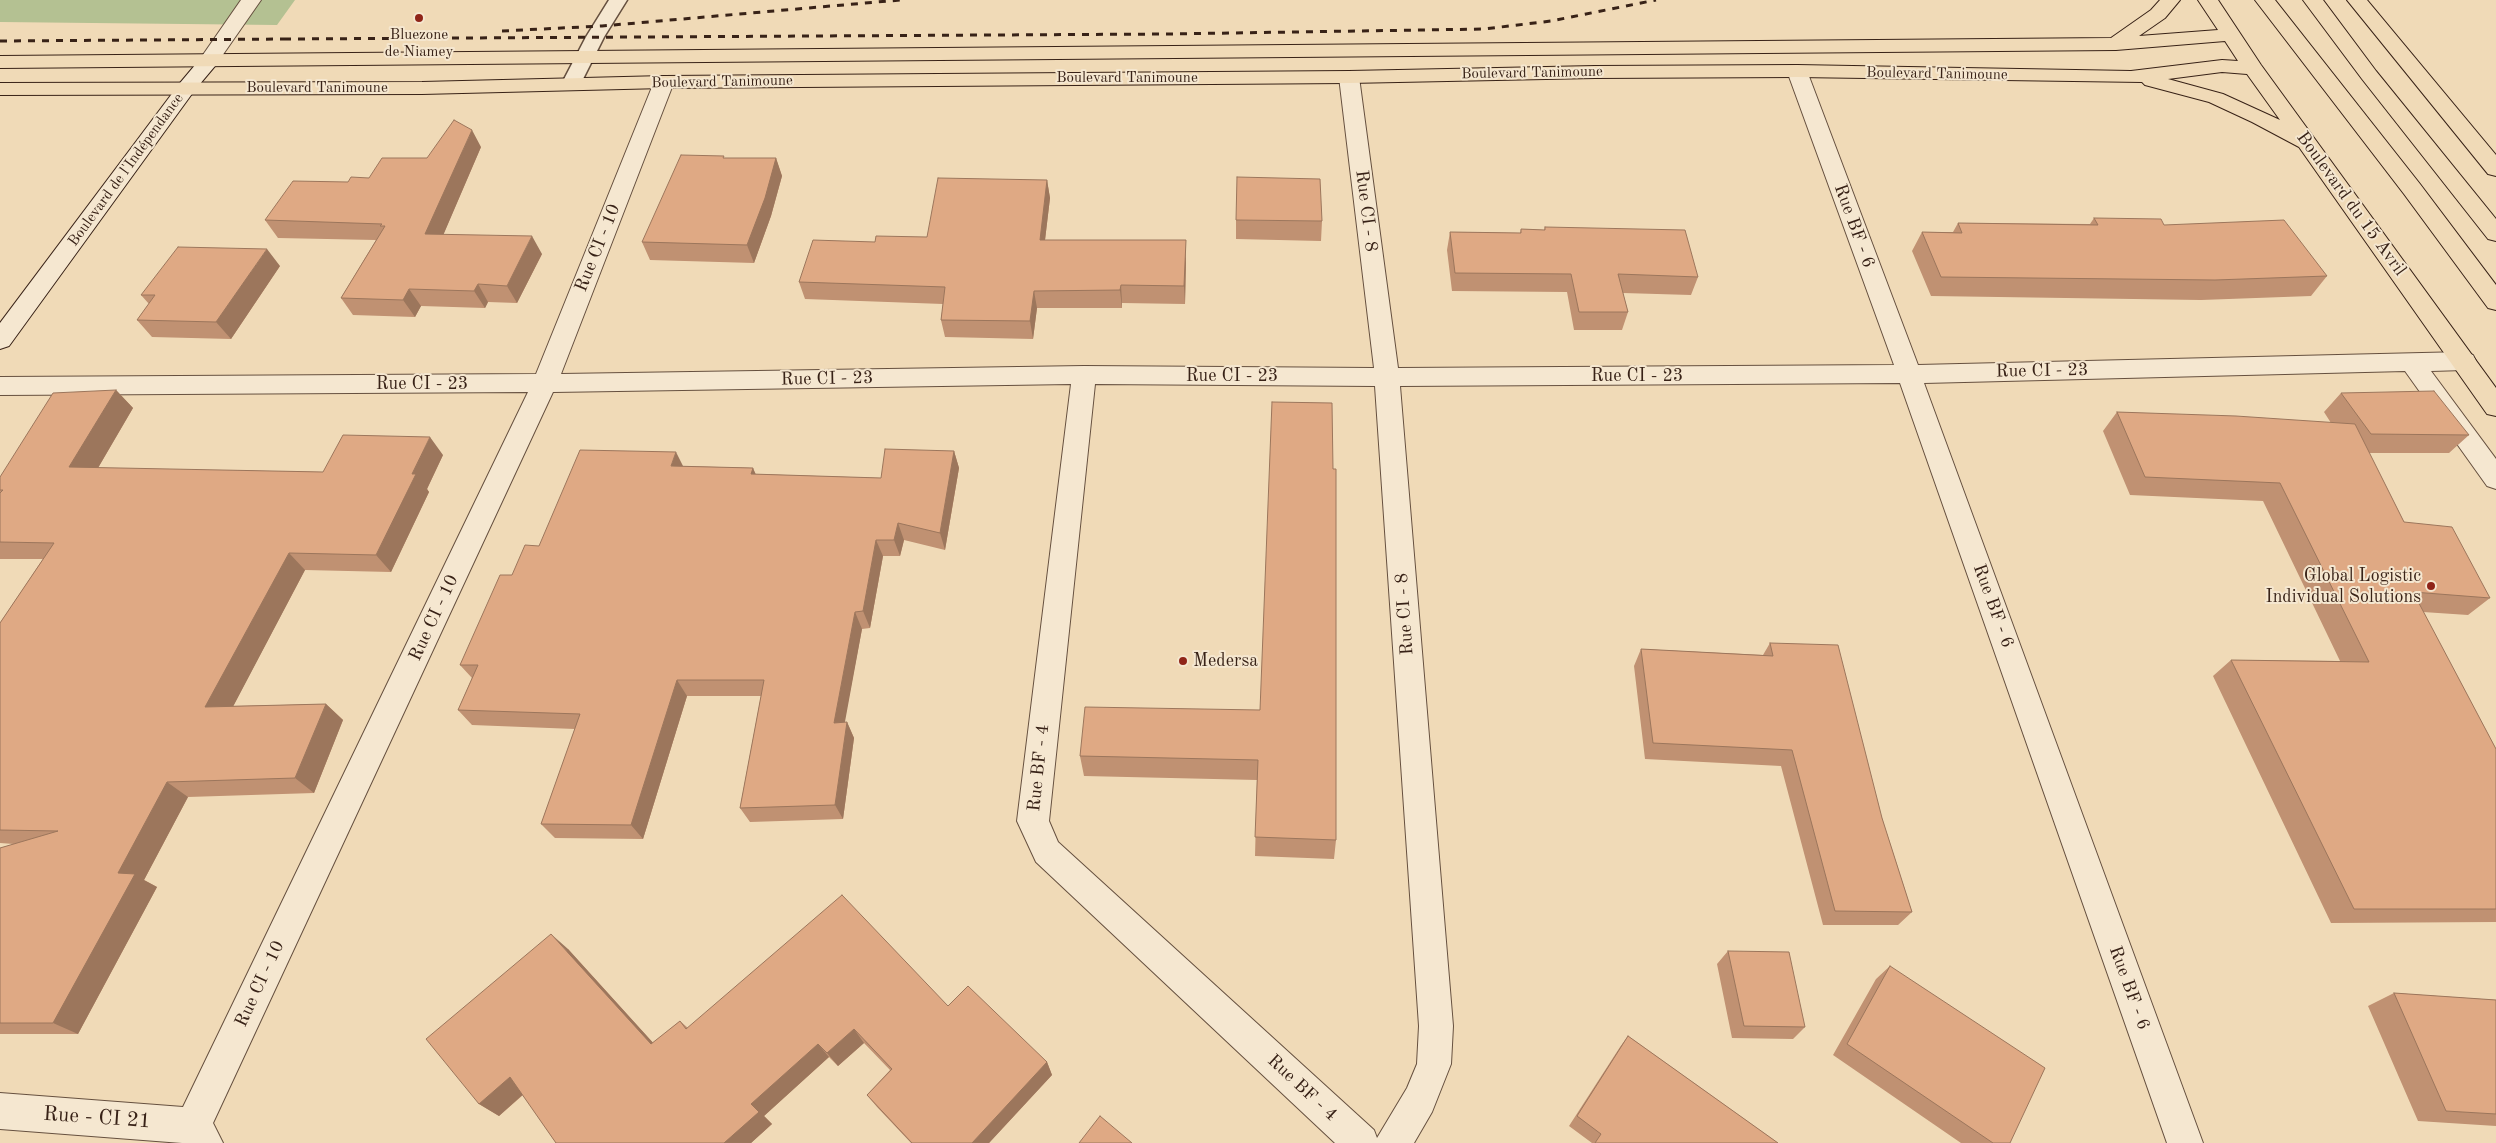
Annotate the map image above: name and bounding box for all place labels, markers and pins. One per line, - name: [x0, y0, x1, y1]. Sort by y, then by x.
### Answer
- marker: Bluezone de Niamey: [413, 12, 425, 24]
- place label: Bluezone de Niamey: [385, 26, 453, 61]
- place label: Global Logistic Individual Solutions: [2266, 565, 2421, 608]
- marker: Global Logistic Individual Solutions: [2425, 580, 2437, 592]
- place label: Medersa: [1193, 650, 1258, 672]
- marker: Medersa: [1177, 655, 1189, 667]

